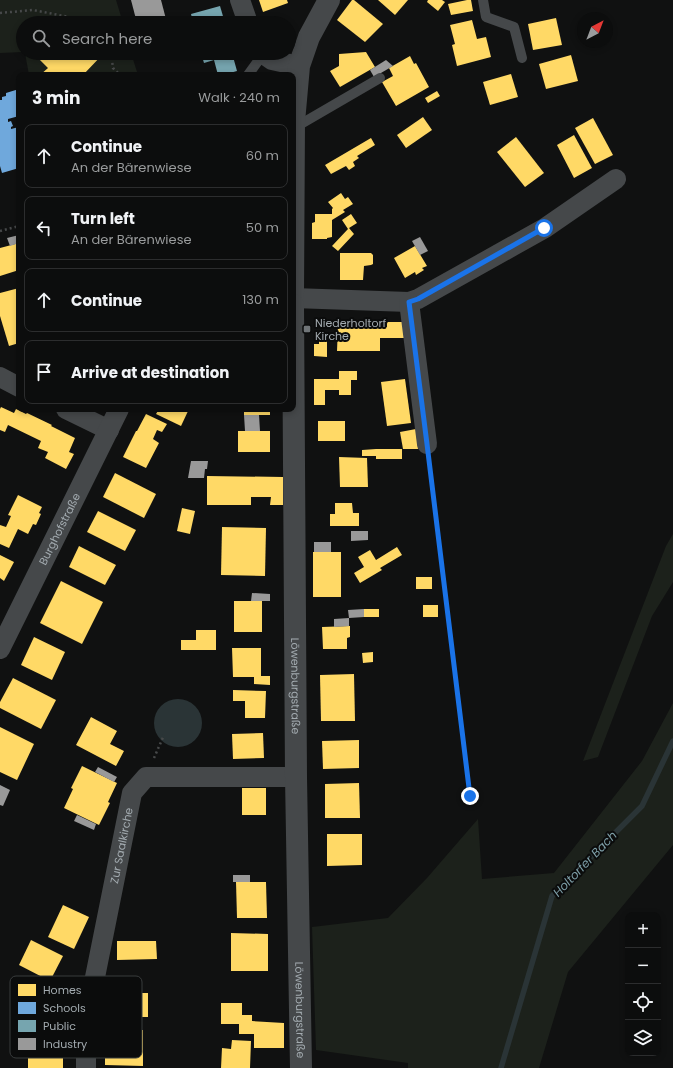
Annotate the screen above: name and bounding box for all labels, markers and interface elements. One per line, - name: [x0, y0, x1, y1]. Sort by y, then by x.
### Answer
- north arrow: [577, 12, 613, 48]
- search box: [16, 16, 296, 60]
- icon: search: [30, 27, 52, 49]
- text: Search here: [62, 28, 152, 49]
- text: 3 min: [32, 86, 80, 110]
- text: Walk · 240 m: [198, 88, 280, 107]
- text: Continue: [71, 136, 142, 157]
- icon: ahead: [33, 145, 55, 167]
- text: 60 m: [246, 146, 279, 165]
- text: An der Bärenwiese: [71, 158, 191, 177]
- text: Turn left: [71, 208, 135, 229]
- icon: left: [33, 217, 55, 239]
- text: 50 m: [246, 218, 279, 237]
- route start: [535, 219, 553, 237]
- text: An der Bärenwiese: [71, 230, 191, 249]
- icon: ahead: [33, 289, 55, 311]
- text: Continue: [71, 290, 142, 311]
- text: 130 m: [242, 290, 279, 309]
- place label: Niederholtorf Kirche: [315, 315, 387, 344]
- marker: Niederholtorf Kirche: [302, 324, 312, 334]
- icon: arrive: [33, 361, 55, 383]
- text: Arrive at destination: [71, 362, 229, 383]
- street label: Burghofstraße: [35, 490, 84, 568]
- street label: Löwenburgstraße: [287, 638, 304, 734]
- route end: [461, 787, 479, 805]
- street label: Zur Saalkirche: [106, 806, 137, 885]
- water label: Holtorfer Bach: [549, 827, 620, 900]
- map controls: [625, 912, 661, 1056]
- button: +: [625, 912, 661, 948]
- button: −: [625, 948, 661, 984]
- street label: Löwenburgstraße: [291, 962, 309, 1058]
- legend: [10, 976, 142, 1058]
- text: Homes: [43, 982, 82, 998]
- button: locate: [625, 984, 661, 1020]
- text: Schools: [43, 1000, 86, 1016]
- text: Public: [43, 1018, 76, 1034]
- button: layers: [625, 1020, 661, 1056]
- text: Industry: [43, 1036, 88, 1052]

